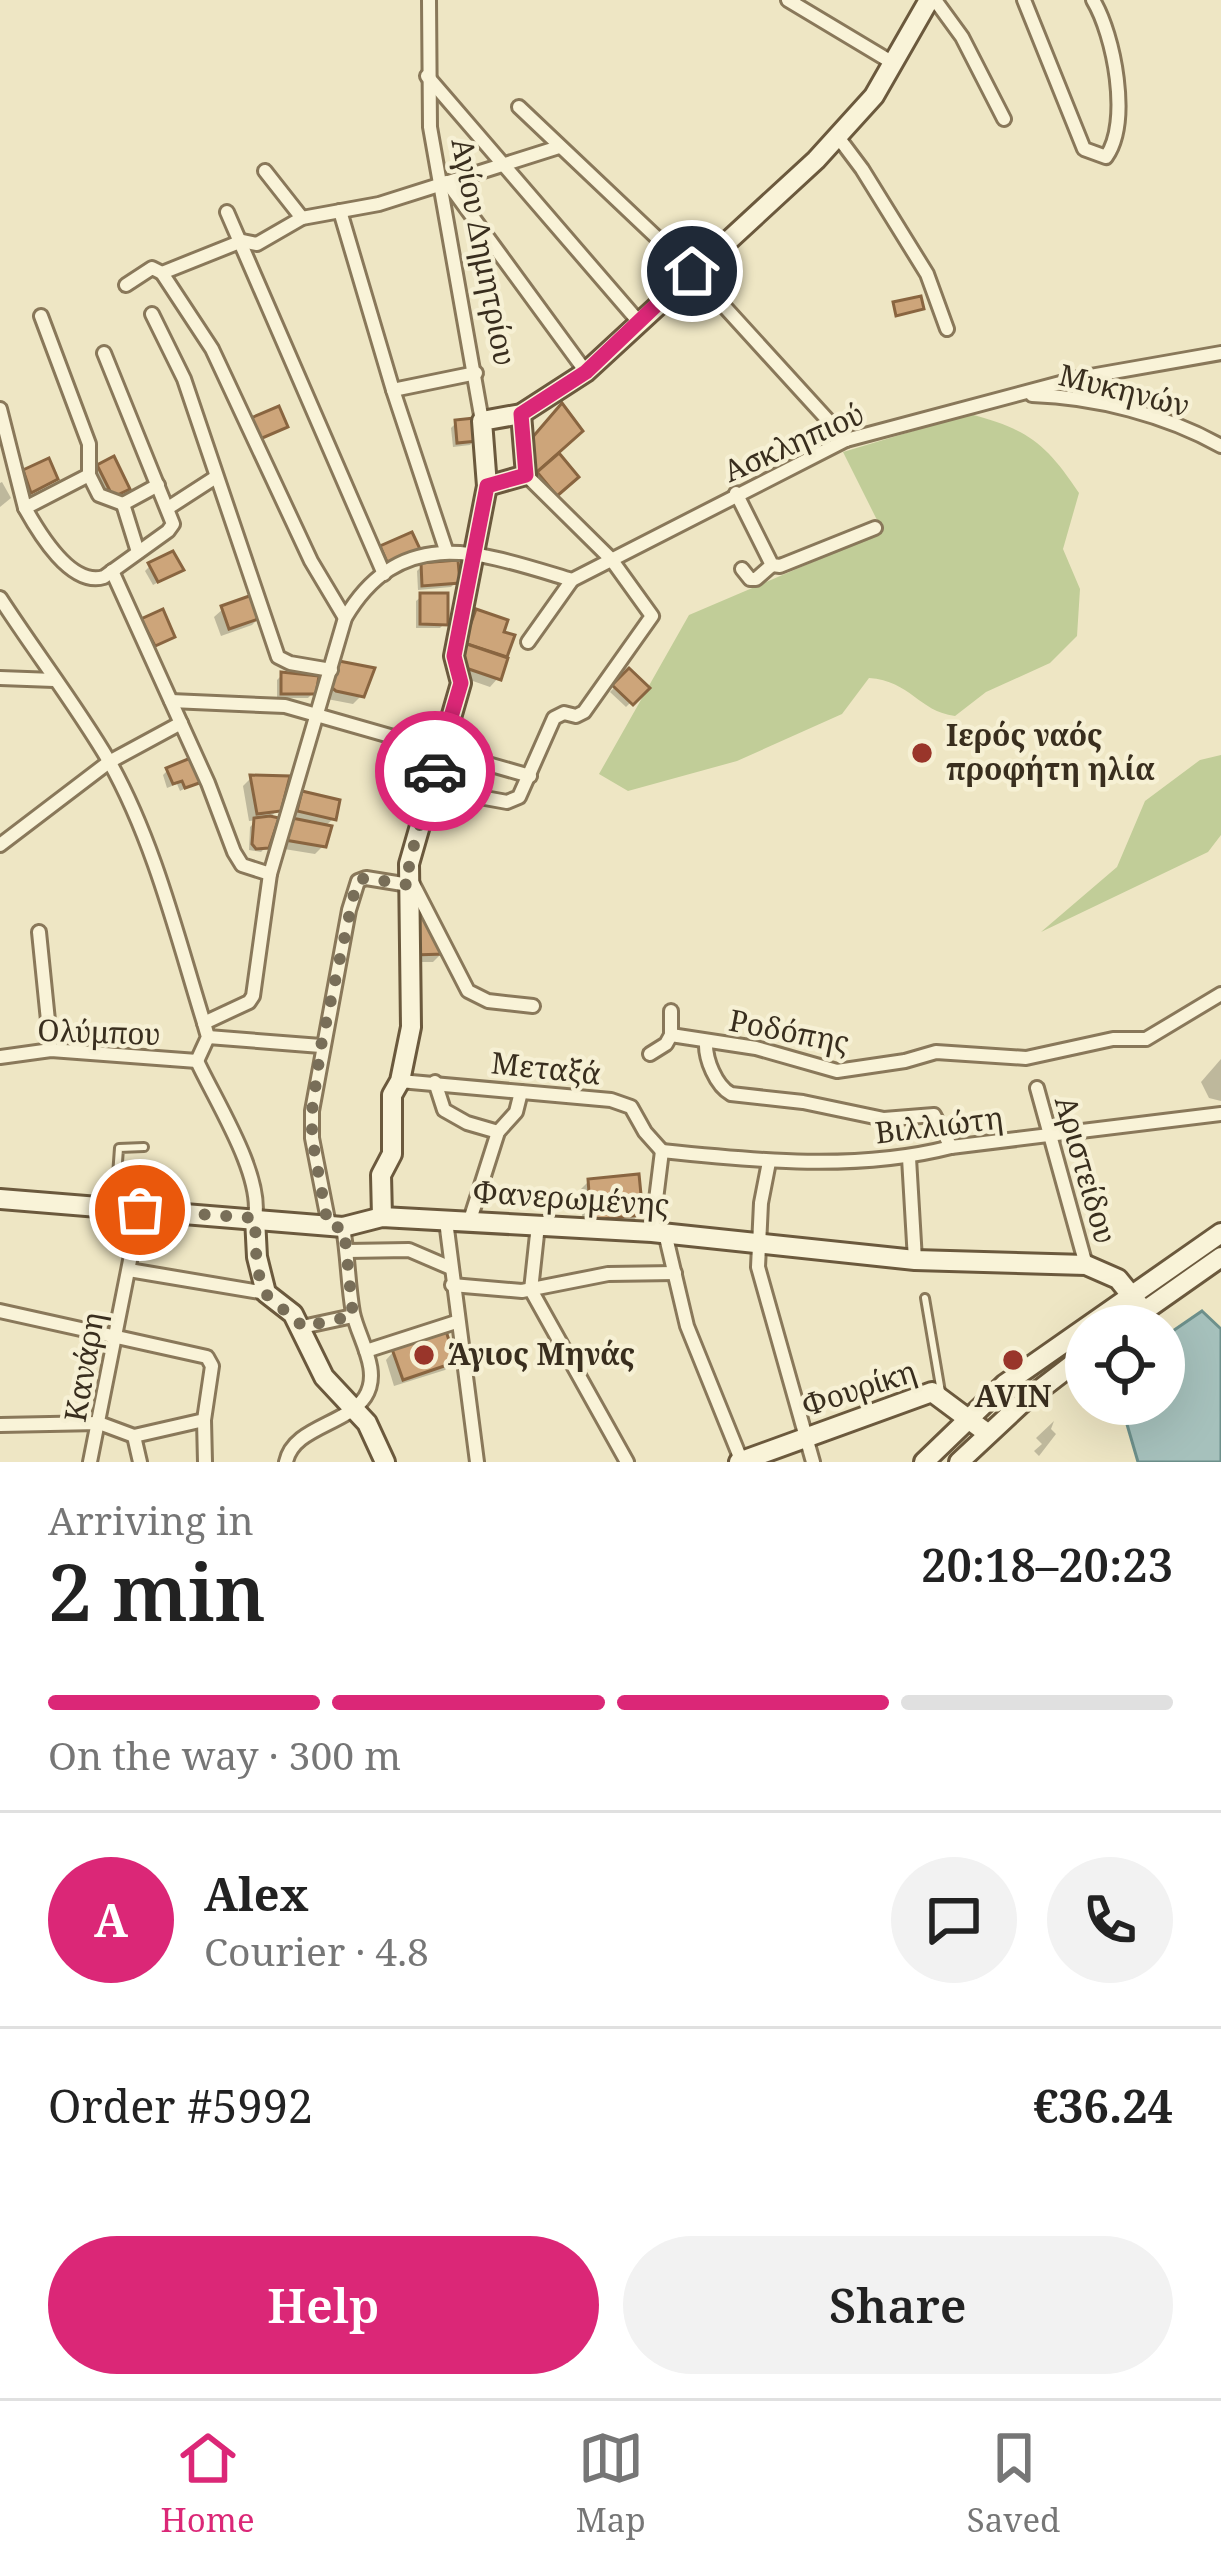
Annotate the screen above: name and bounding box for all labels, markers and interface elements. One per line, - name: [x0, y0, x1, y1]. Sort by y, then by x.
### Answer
- street label: Αγίου Δημητρίου: [442, 134, 527, 369]
- pin: [641, 220, 743, 322]
- icon: home: [659, 238, 725, 304]
- street label: Μυκηνών: [1055, 354, 1194, 426]
- street label: Ασκληπιού: [717, 392, 870, 491]
- courier: [375, 711, 495, 831]
- place label: Ιερός ναός προφήτη ηλία: [946, 714, 1155, 789]
- icon: car: [402, 738, 468, 804]
- marker: Ιερός ναός προφήτη ηλία: [909, 740, 935, 766]
- street label: Ροδόπης: [726, 999, 853, 1062]
- street label: Ολύμπου: [37, 1009, 161, 1054]
- street label: Μεταξά: [489, 1041, 603, 1094]
- street label: Αριστείδου: [1046, 1091, 1127, 1248]
- street label: Βιλλιώτη: [873, 1096, 1005, 1153]
- pin: [89, 1159, 191, 1261]
- street label: Φανερωμένης: [471, 1170, 671, 1225]
- icon: bag: [107, 1177, 173, 1243]
- map controls: [1065, 1305, 1185, 1425]
- button: locate: [1065, 1305, 1185, 1425]
- street label: Κανάρη: [54, 1309, 113, 1425]
- place label: Άγιος Μηνάς: [448, 1333, 635, 1374]
- marker: Άγιος Μηνάς: [411, 1342, 437, 1368]
- marker: AVIN: [1000, 1347, 1026, 1373]
- street label: Φουρίκη: [796, 1350, 921, 1425]
- place label: AVIN: [975, 1375, 1052, 1416]
- text: Arriving in: [48, 1493, 254, 1546]
- text: 20:18–20:23: [921, 1534, 1173, 1595]
- text: 2 min: [48, 1538, 266, 1644]
- text: On the way · 300 m: [48, 1728, 401, 1781]
- button: chat: [891, 1857, 1017, 1983]
- button: phone: [1047, 1857, 1173, 1983]
- text: Alex: [204, 1863, 309, 1924]
- text: A: [94, 1889, 128, 1950]
- text: Courier · 4.8: [204, 1924, 429, 1977]
- text: Order #5992: [48, 2075, 313, 2136]
- text: €36.24: [1033, 2075, 1173, 2136]
- button: Help: [48, 2236, 599, 2374]
- button: Share: [623, 2236, 1173, 2374]
- tab: Home: [161, 2425, 255, 2542]
- tab: Map: [576, 2425, 646, 2542]
- tab: Saved: [967, 2425, 1060, 2542]

